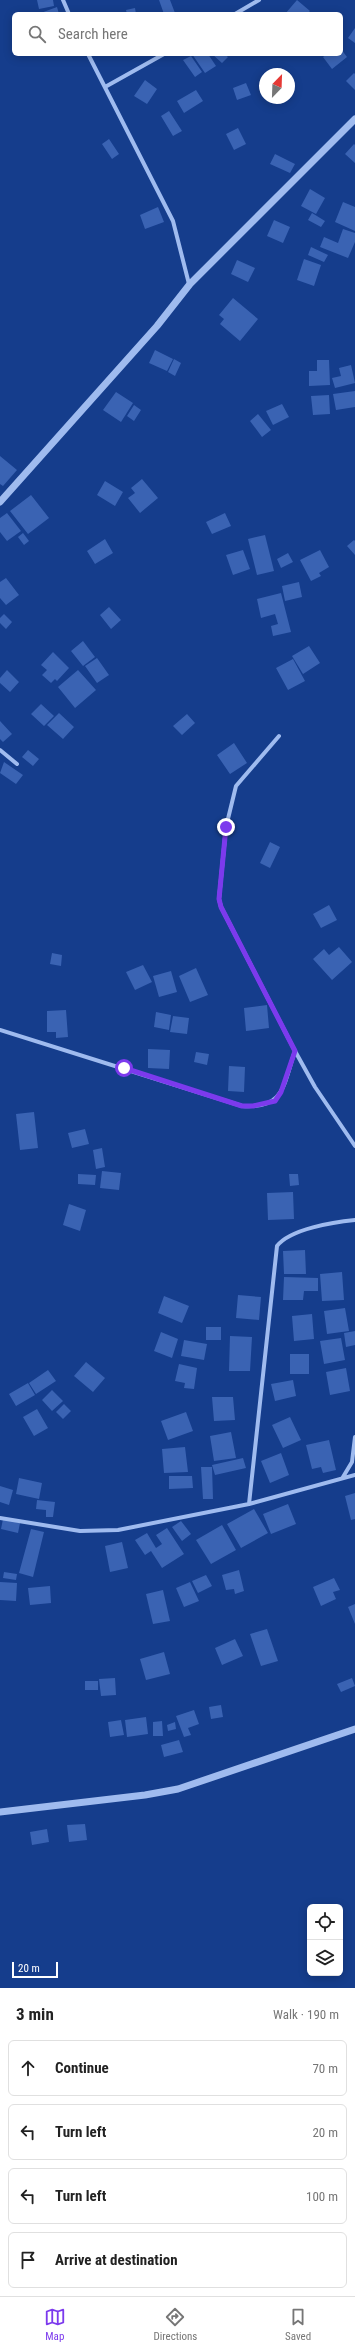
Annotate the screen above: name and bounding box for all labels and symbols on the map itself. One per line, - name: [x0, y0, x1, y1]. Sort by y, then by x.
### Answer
- north arrow: [259, 68, 295, 104]
- route end: [217, 818, 235, 836]
- route start: [115, 1059, 133, 1077]
- scale bar: [12, 1960, 58, 1979]

